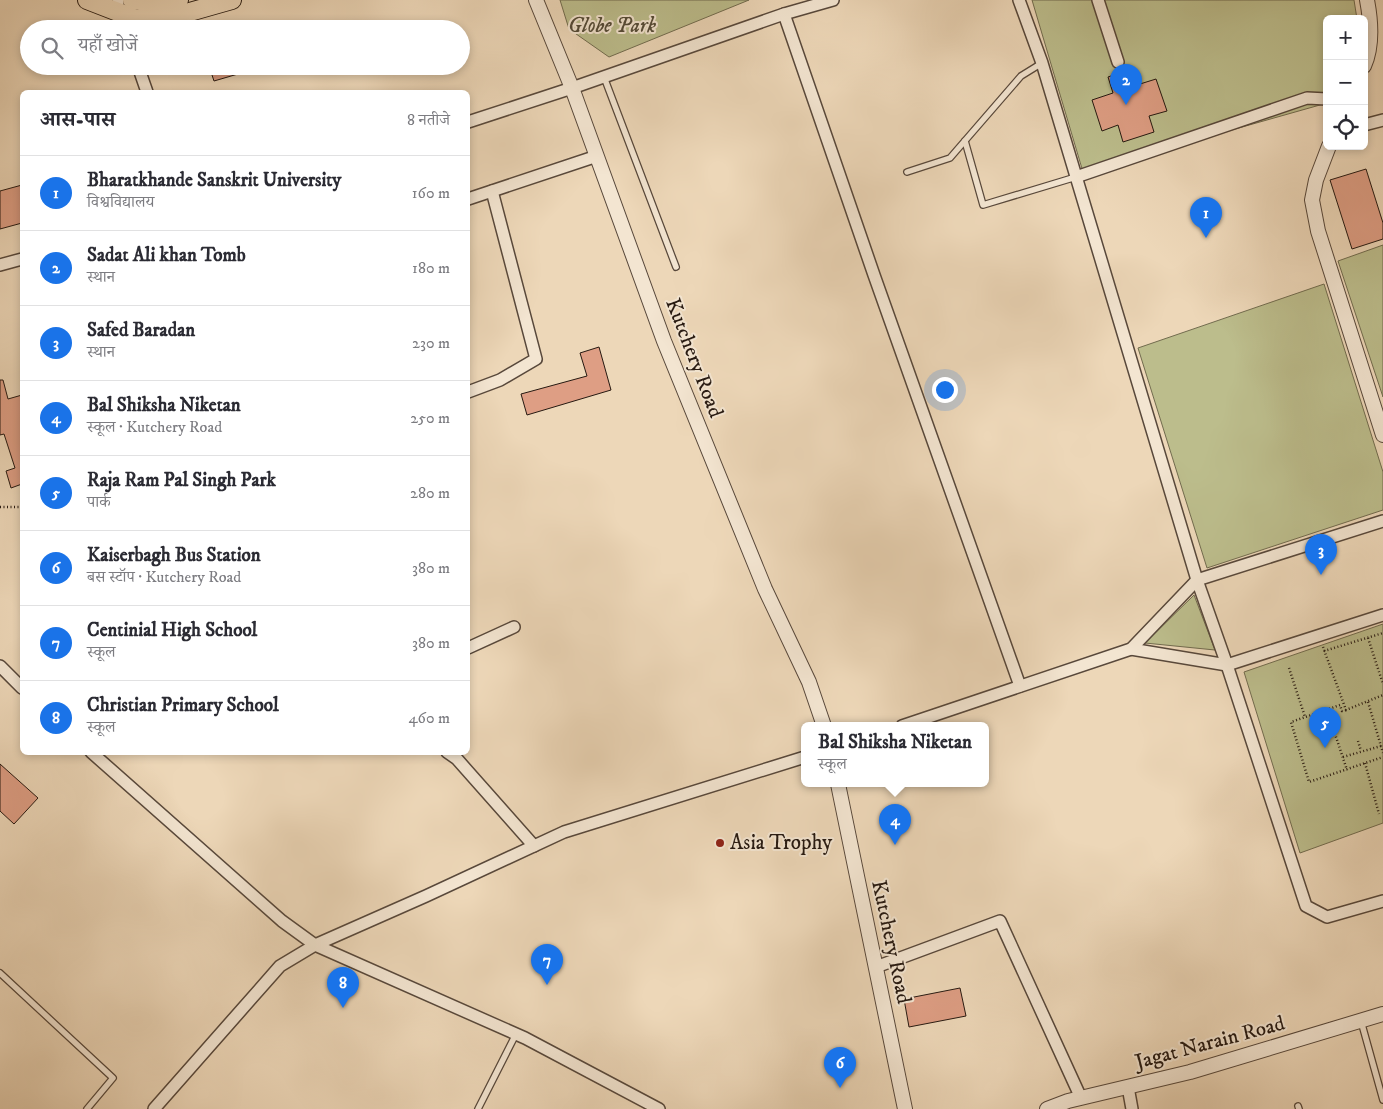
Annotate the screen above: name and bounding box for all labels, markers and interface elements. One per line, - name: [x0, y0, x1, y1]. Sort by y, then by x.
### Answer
- park label: Globe Park: [568, 13, 656, 39]
- map controls: [1323, 15, 1368, 150]
- button: +: [1323, 15, 1368, 60]
- search box: [20, 20, 470, 75]
- icon: search: [38, 34, 66, 62]
- text: यहाँ खोजें: [78, 34, 138, 57]
- button: −: [1323, 60, 1368, 105]
- pin: 2: [1110, 64, 1142, 105]
- button: locate: [1323, 105, 1368, 150]
- text: आस-पास: [40, 107, 115, 133]
- text: 8 नतीजे: [407, 110, 450, 130]
- text: Bharatkhande Sanskrit University: [87, 169, 341, 192]
- text: 1: [53, 183, 59, 203]
- text: 160 m: [412, 183, 450, 203]
- text: विश्वविद्यालय: [87, 192, 154, 212]
- pin: 1: [1190, 197, 1222, 238]
- text: Sadat Ali khan Tomb: [87, 244, 246, 267]
- text: 2: [52, 258, 60, 278]
- text: 180 m: [412, 258, 450, 278]
- text: स्थान: [87, 267, 115, 287]
- street label: Kutchery Road: [659, 295, 729, 422]
- text: Safed Baradan: [87, 319, 195, 342]
- text: 3: [53, 333, 59, 353]
- text: 230 m: [412, 333, 450, 353]
- text: स्थान: [87, 342, 115, 362]
- your location: [932, 377, 958, 403]
- text: Bal Shiksha Niketan: [87, 394, 241, 417]
- text: 4: [51, 408, 61, 428]
- text: 250 m: [410, 408, 450, 428]
- text: स्कूल · Kutchery Road: [87, 417, 222, 437]
- text: Raja Ram Pal Singh Park: [87, 469, 276, 492]
- text: 5: [52, 483, 60, 503]
- text: 280 m: [410, 483, 450, 503]
- text: पार्क: [87, 492, 111, 512]
- pin: 3: [1305, 534, 1337, 575]
- text: Kaiserbagh Bus Station: [87, 544, 261, 567]
- text: 6: [52, 558, 60, 578]
- text: 380 m: [412, 558, 450, 578]
- text: बस स्टॉप · Kutchery Road: [87, 567, 241, 587]
- text: Centinial High School: [87, 619, 257, 642]
- text: 7: [52, 633, 60, 653]
- text: 380 m: [412, 633, 450, 653]
- text: स्कूल: [87, 642, 116, 662]
- text: Christian Primary School: [87, 694, 279, 717]
- pin: 5: [1309, 707, 1341, 748]
- text: 8: [52, 708, 60, 728]
- text: 460 m: [408, 708, 450, 728]
- text: स्कूल: [87, 717, 116, 737]
- popup: [801, 722, 989, 787]
- text: Bal Shiksha Niketan: [818, 731, 972, 754]
- text: स्कूल: [818, 754, 847, 774]
- pin: 4: [879, 804, 911, 845]
- place label: Asia Trophy: [730, 830, 833, 856]
- marker: Asia Trophy: [714, 837, 726, 849]
- street label: Kutchery Road: [865, 878, 917, 1007]
- pin: 7: [531, 944, 563, 985]
- pin: 8: [327, 967, 359, 1008]
- street label: Jagat Narain Road: [1130, 1010, 1288, 1076]
- pin: 6: [824, 1047, 856, 1088]

